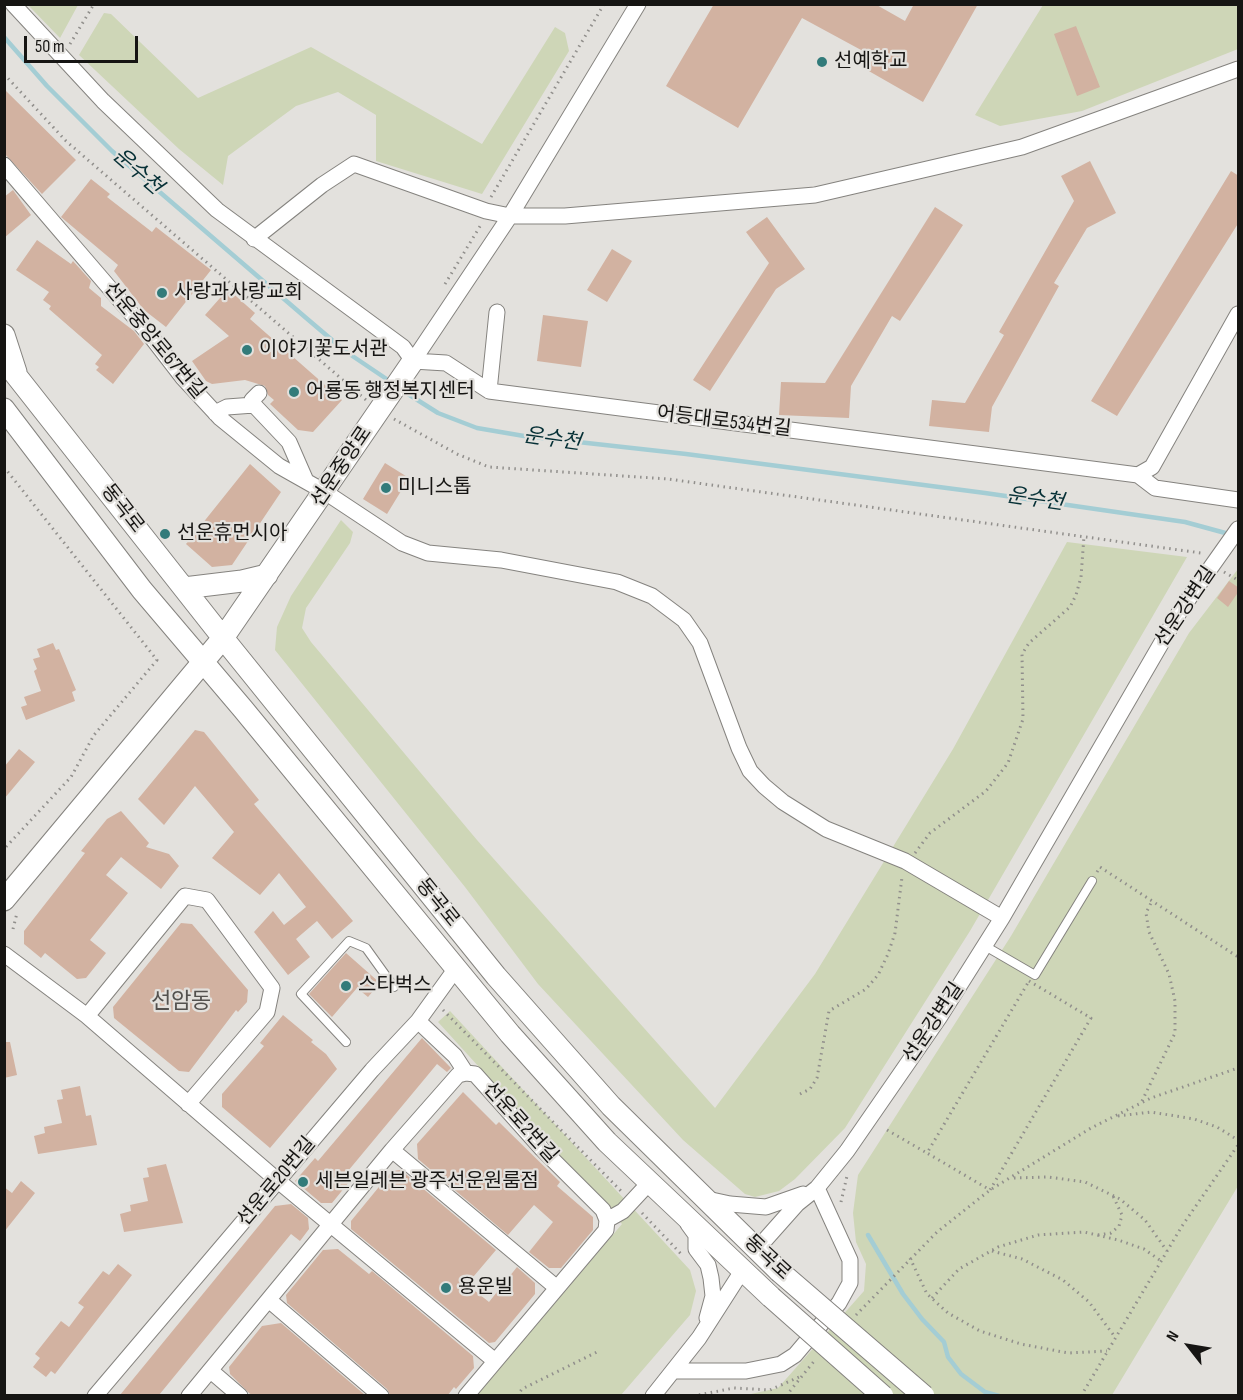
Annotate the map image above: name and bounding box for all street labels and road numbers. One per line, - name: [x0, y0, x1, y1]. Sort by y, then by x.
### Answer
- street label: 선운중앙로67번길: [98, 278, 210, 404]
- street label: 어등대로534번길: [655, 402, 793, 442]
- street label: 선운중앙로: [306, 422, 378, 512]
- street label: 동곡로: [96, 480, 148, 538]
- street label: 선운강변길: [1150, 562, 1222, 652]
- street label: 동곡로: [410, 874, 464, 932]
- street label: 선운강변길: [898, 978, 970, 1068]
- street label: 선운로2번길: [478, 1078, 562, 1168]
- street label: 선운로20번길: [233, 1132, 321, 1232]
- street label: 동곡로: [739, 1230, 795, 1286]

